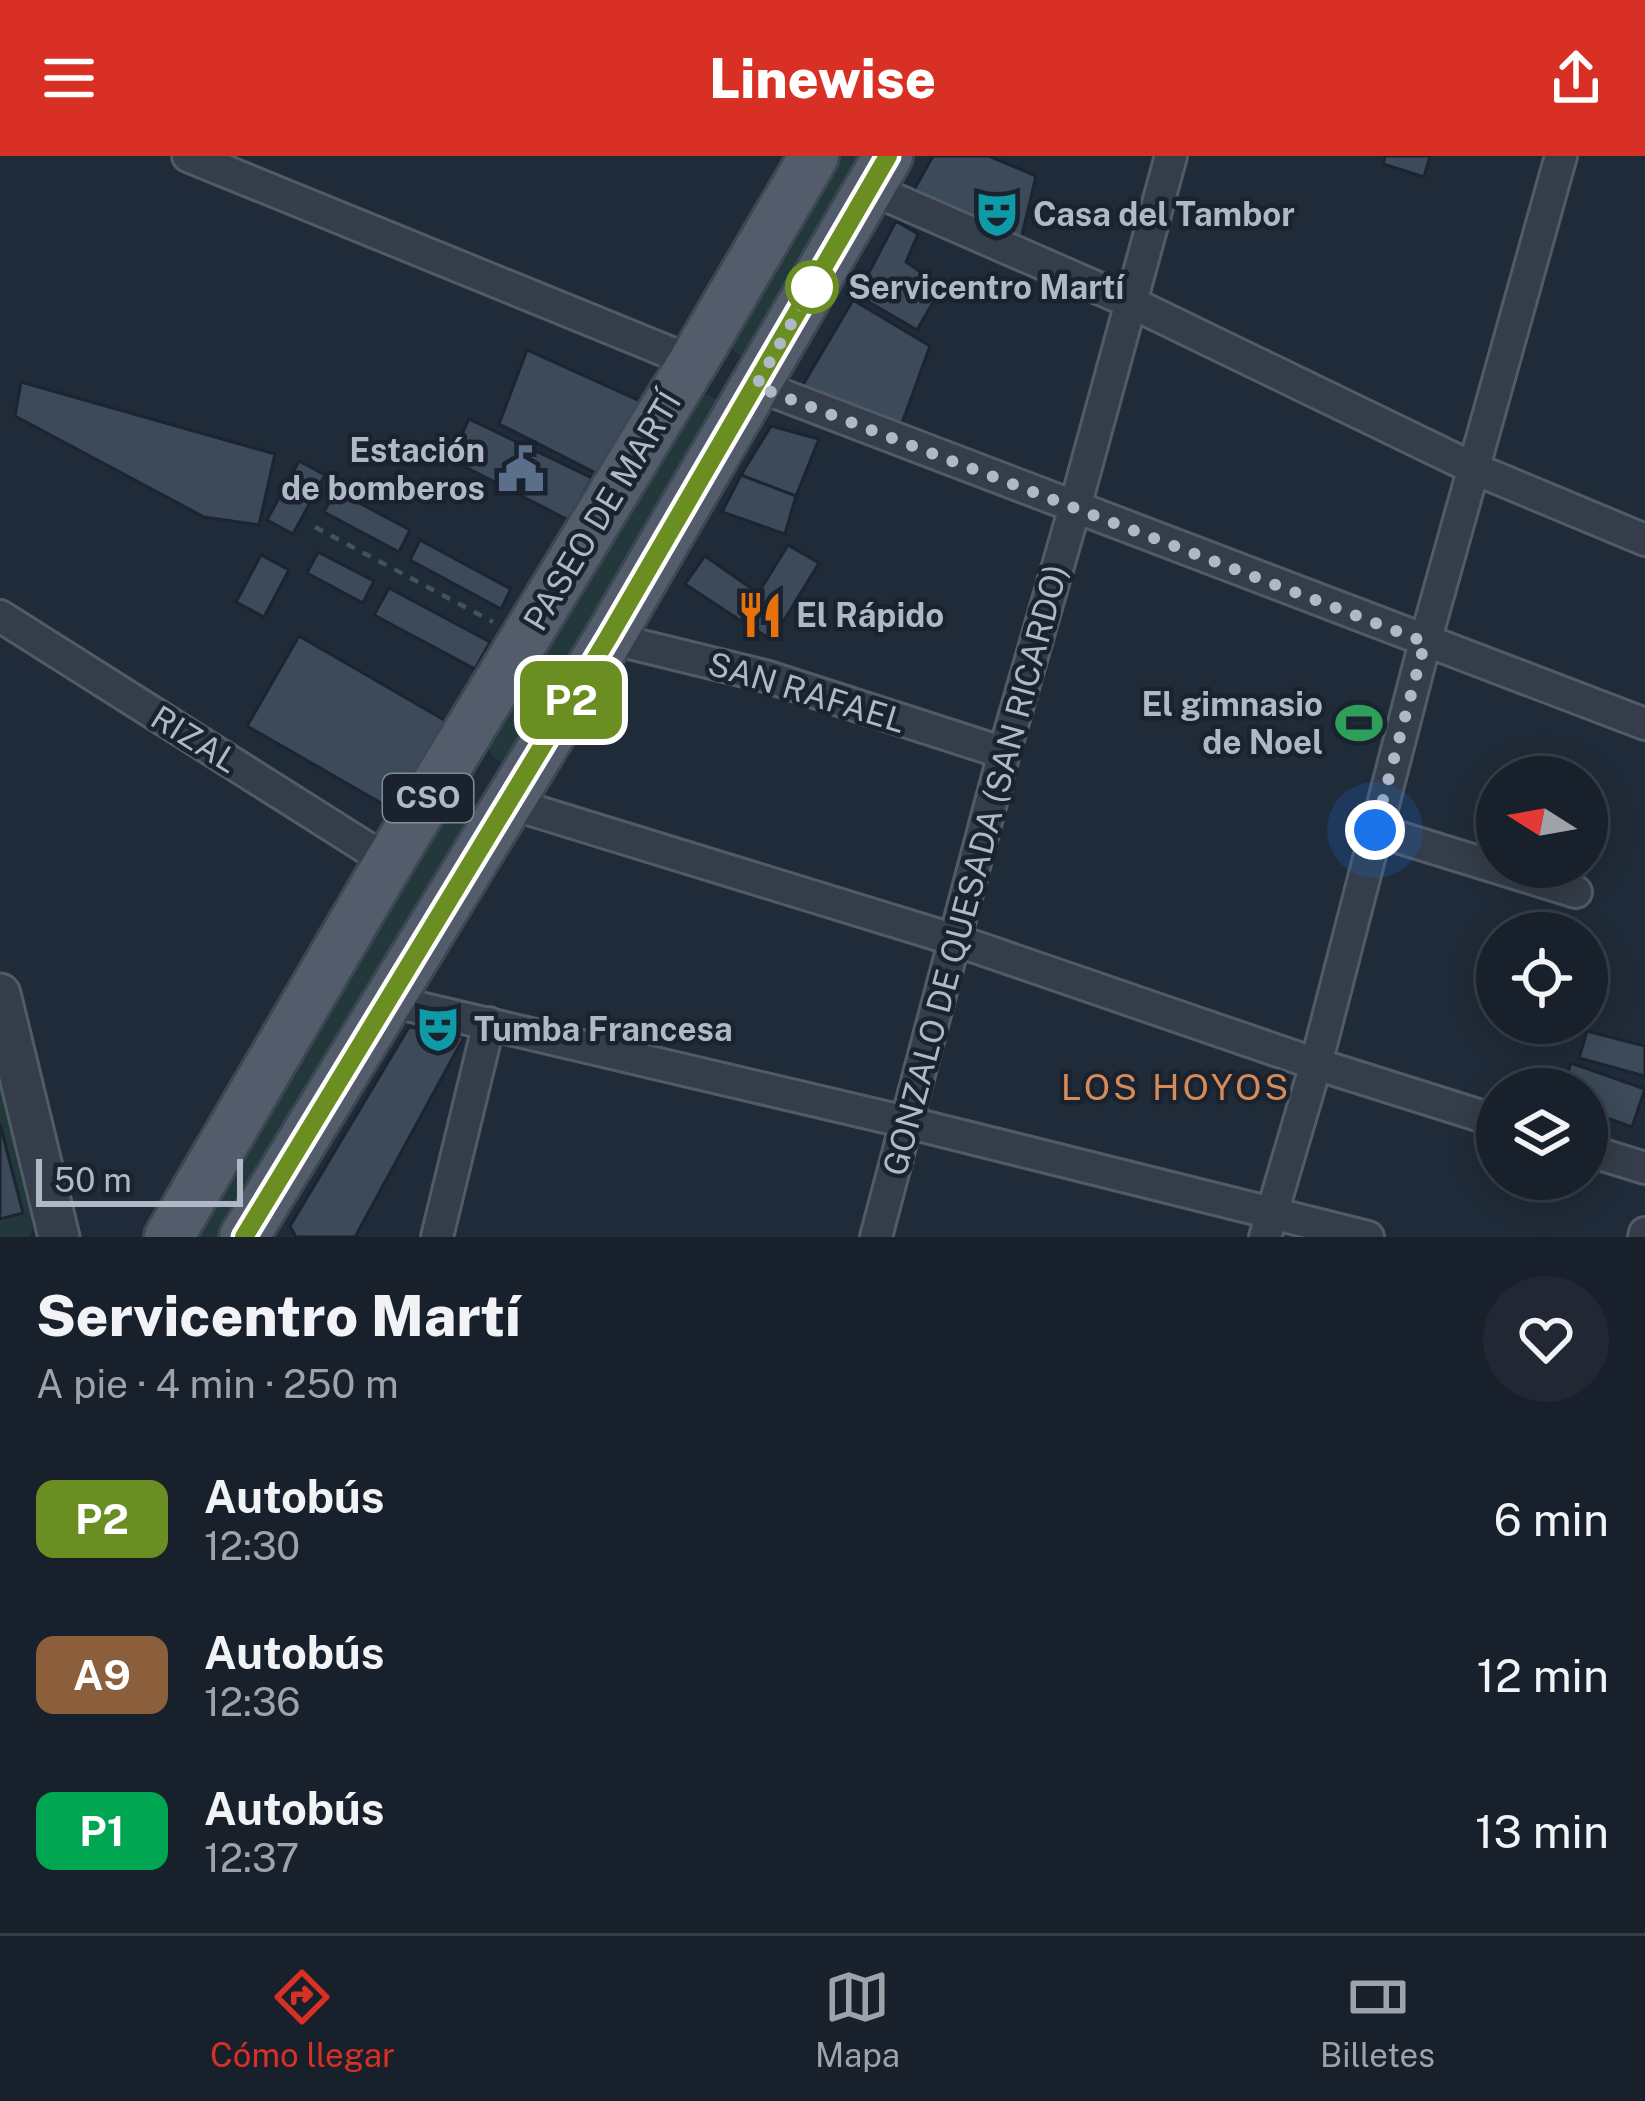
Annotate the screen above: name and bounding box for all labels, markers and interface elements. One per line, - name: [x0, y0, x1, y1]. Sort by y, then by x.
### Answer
- icon: menu: [36, 45, 102, 111]
- icon: share: [1543, 45, 1609, 111]
- text: Linewise: [709, 47, 936, 110]
- theatre icon: Casa del Tambor: [972, 189, 1022, 239]
- place label: Casa del Tambor: [1033, 195, 1295, 233]
- marker: Servicentro Martí: [787, 262, 837, 312]
- place label: Servicentro Martí: [848, 268, 1125, 306]
- street label: PASEO DE MARTÍ: [515, 383, 689, 637]
- place label: Estación de bomberos: [281, 431, 485, 507]
- public building icon: Estación de bomberos: [496, 444, 546, 494]
- street label: GONZALO DE QUESADA (SAN RICARDO): [875, 560, 1075, 1180]
- restaurant icon: El Rápido: [735, 590, 785, 640]
- place label: El Rápido: [796, 596, 944, 634]
- street label: SAN RAFAEL: [704, 644, 910, 740]
- line badge: P2: [517, 661, 625, 739]
- text: P2: [544, 675, 598, 724]
- place label: El gimnasio de Noel: [1142, 685, 1323, 761]
- street label: RIZAL: [145, 698, 245, 780]
- sports icon: El gimnasio de Noel: [1334, 698, 1384, 748]
- north arrow: [1476, 756, 1608, 888]
- map controls: [1476, 756, 1608, 1200]
- road number: CSO: [383, 774, 473, 822]
- your location: [1345, 800, 1405, 860]
- button: locate: [1476, 912, 1608, 1044]
- theatre icon: Tumba Francesa: [413, 1004, 463, 1054]
- place label: Tumba Francesa: [474, 1010, 733, 1048]
- district label: LOS HOYOS: [1061, 1066, 1291, 1108]
- button: layers: [1476, 1068, 1608, 1200]
- scale bar: [36, 1153, 243, 1206]
- text: 50 m: [54, 1161, 132, 1199]
- button: heart: [1483, 1276, 1609, 1402]
- text: Servicentro Martí: [36, 1282, 521, 1349]
- text: A pie · 4 min · 250 m: [36, 1361, 399, 1407]
- text: Autobús: [204, 1470, 385, 1523]
- text: 6 min: [1494, 1493, 1609, 1546]
- text: P2: [75, 1494, 129, 1543]
- text: 12:30: [204, 1523, 300, 1569]
- text: Autobús: [204, 1626, 385, 1679]
- text: 12 min: [1477, 1649, 1609, 1702]
- text: A9: [73, 1650, 131, 1699]
- text: 12:36: [204, 1679, 301, 1725]
- text: Autobús: [204, 1782, 385, 1835]
- text: 13 min: [1475, 1805, 1609, 1858]
- text: P1: [79, 1806, 125, 1855]
- text: 12:37: [204, 1835, 299, 1881]
- tab: Cómo llegar: [210, 1964, 395, 2074]
- tab: Mapa: [815, 1964, 900, 2074]
- tab: Billetes: [1320, 1964, 1435, 2074]

